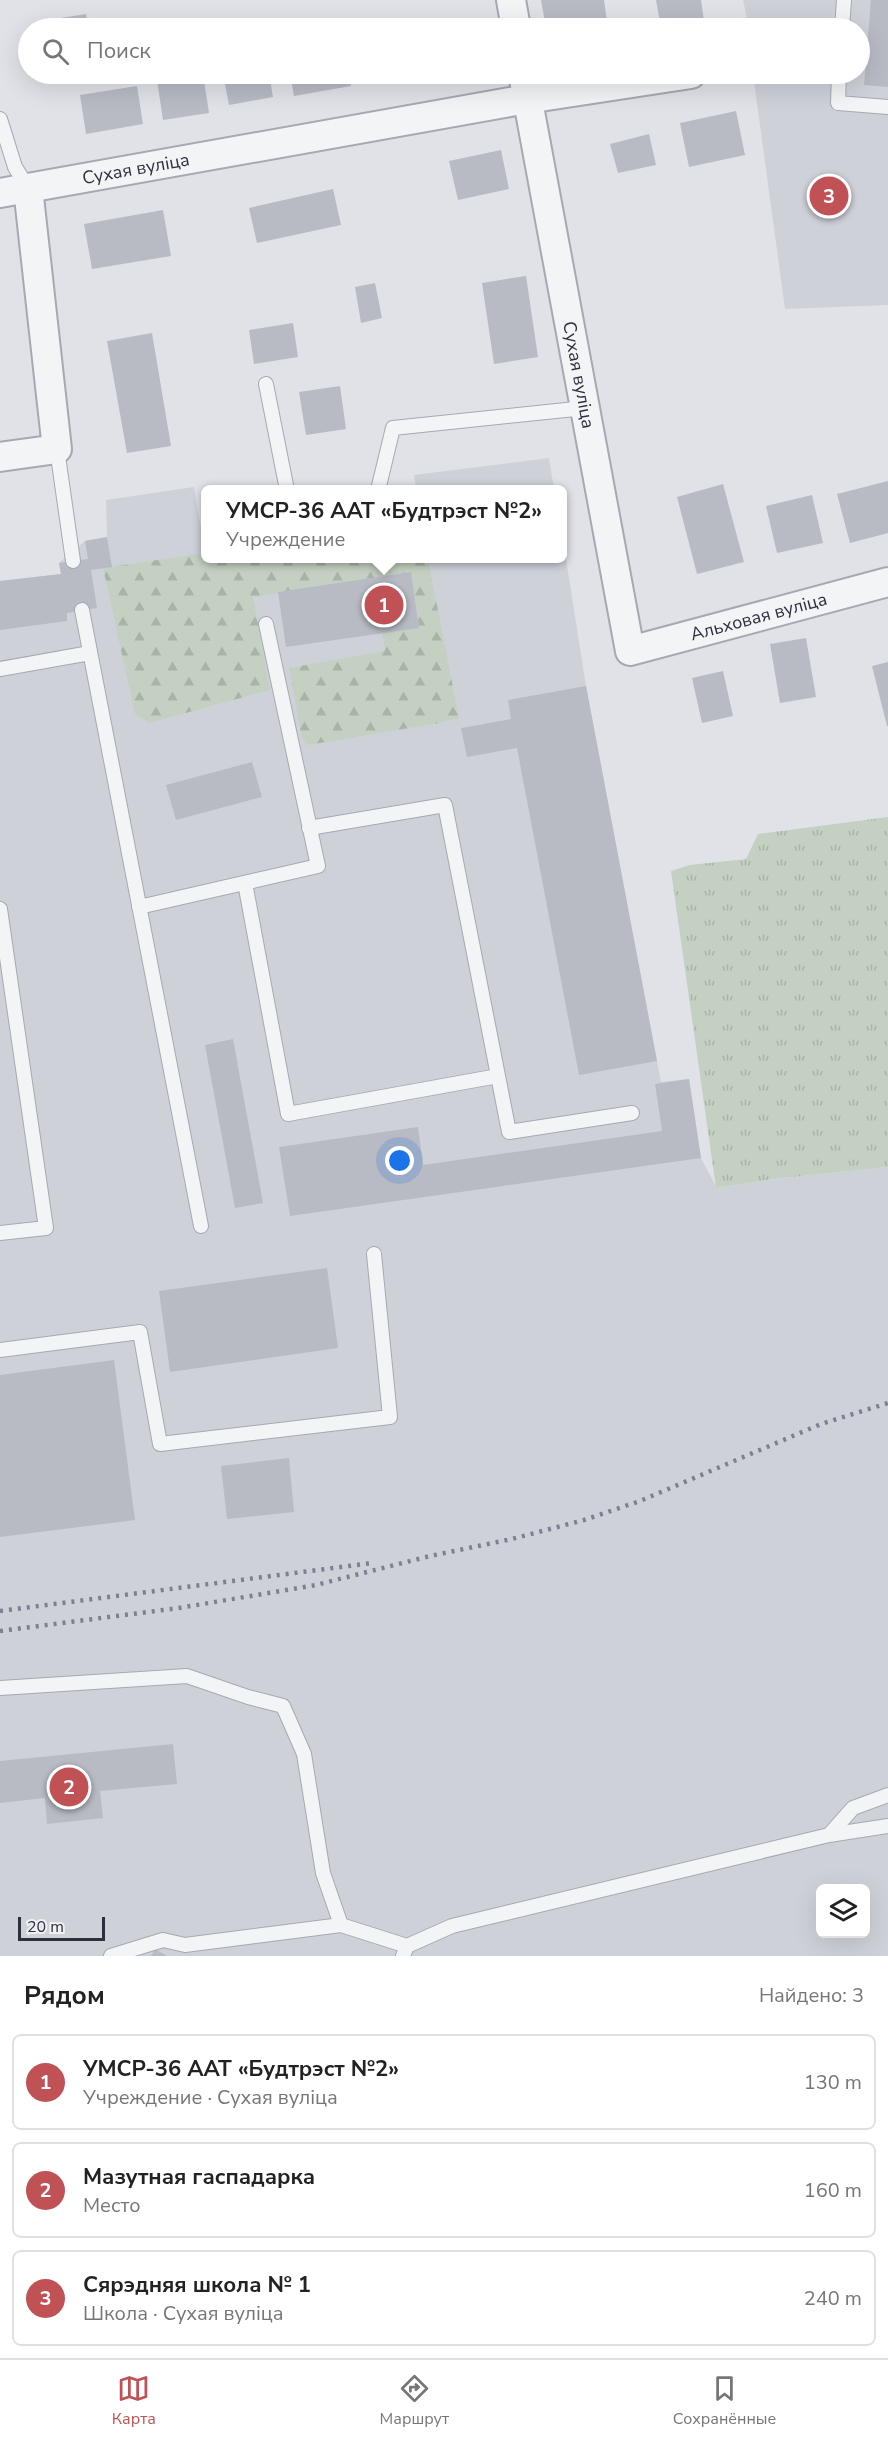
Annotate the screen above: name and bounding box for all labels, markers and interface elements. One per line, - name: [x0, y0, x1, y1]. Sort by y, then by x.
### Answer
- search box: [18, 18, 870, 84]
- icon: search: [39, 35, 72, 68]
- text: Поиск: [87, 36, 151, 66]
- street label: Сухая вуліца: [80, 147, 191, 190]
- pin: 3: [810, 174, 848, 218]
- street label: Сухая вуліца: [557, 319, 601, 430]
- popup: [201, 485, 567, 563]
- text: УМСР-36 ААТ «Будтрэст №2»: [226, 496, 542, 526]
- text: Учреждение: [226, 526, 345, 553]
- pin: 1: [364, 582, 404, 628]
- street label: Альховая вуліца: [688, 587, 830, 646]
- your location: [385, 1146, 414, 1175]
- pin: 2: [50, 1764, 88, 1810]
- map controls: [816, 1884, 870, 1938]
- button: layers: [816, 1884, 870, 1938]
- scale bar: [18, 1914, 105, 1942]
- text: 20 m: [27, 1916, 64, 1938]
- text: Рядом: [24, 1978, 105, 2013]
- text: Найдено: 3: [759, 1982, 864, 2009]
- text: УМСР-36 ААТ «Будтрэст №2»: [83, 2054, 399, 2084]
- text: 1: [40, 2069, 52, 2096]
- text: 130 m: [804, 2069, 862, 2096]
- text: Учреждение · Сухая вуліца: [83, 2084, 338, 2111]
- text: Мазутная гаспадарка: [83, 2162, 315, 2192]
- text: 2: [40, 2177, 52, 2204]
- text: 160 m: [804, 2177, 862, 2204]
- text: Место: [83, 2192, 141, 2219]
- text: Сярэдняя школа № 1: [83, 2270, 311, 2300]
- text: 3: [40, 2285, 52, 2312]
- text: 240 m: [804, 2285, 862, 2312]
- text: Школа · Сухая вуліца: [83, 2300, 283, 2327]
- tab: Карта: [112, 2372, 156, 2430]
- tab: Маршрут: [380, 2372, 449, 2430]
- tab: Сохранённые: [673, 2372, 776, 2430]

